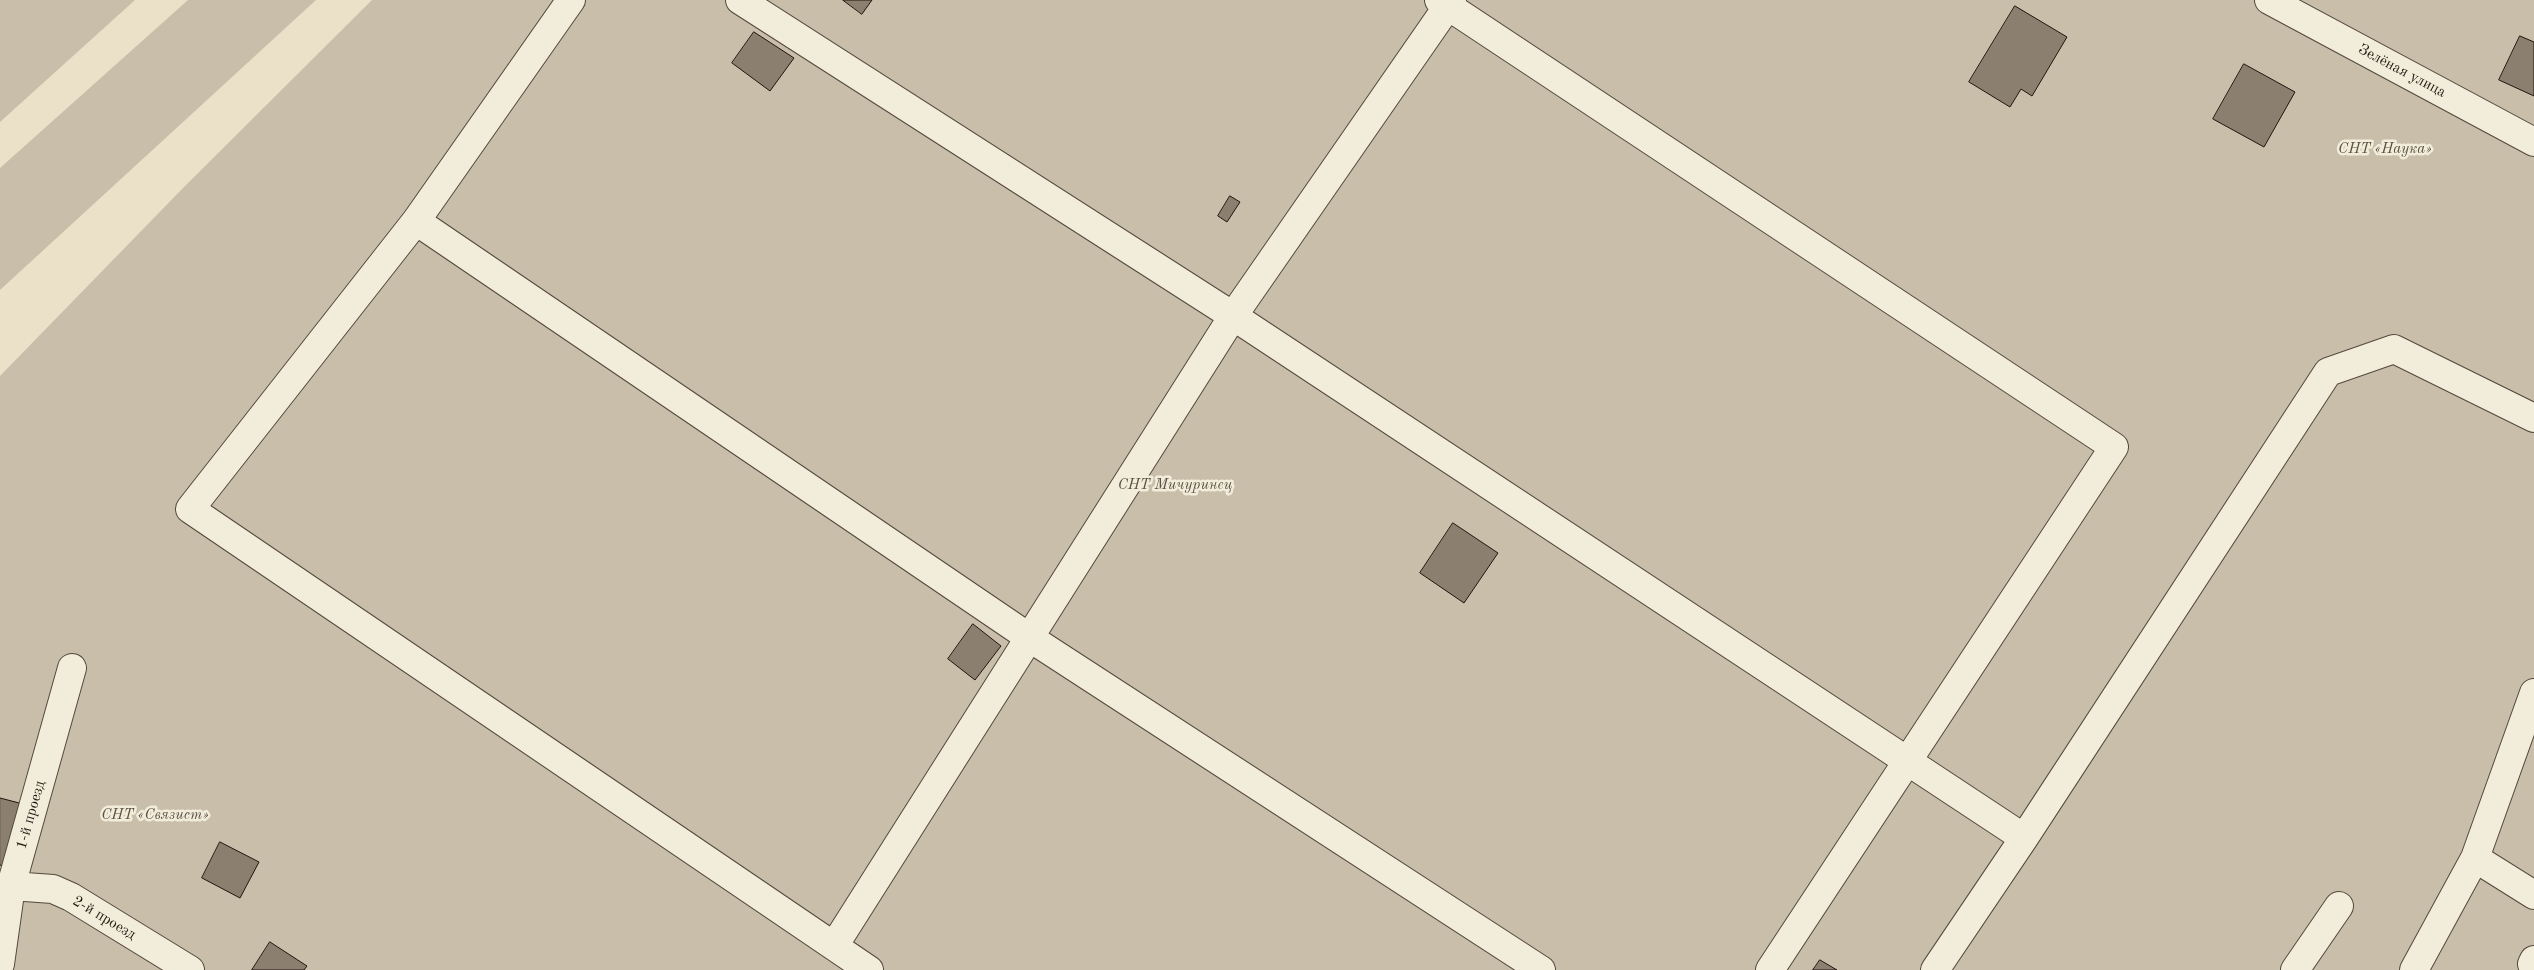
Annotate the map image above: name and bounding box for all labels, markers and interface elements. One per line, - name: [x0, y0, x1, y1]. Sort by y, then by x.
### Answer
- street label: Зелёная улица: [2355, 40, 2449, 102]
- park label: СНТ «Наука»: [2338, 140, 2432, 158]
- park label: СНТ Мичуринец: [1118, 476, 1232, 494]
- street label: 1-й проезд: [13, 779, 49, 851]
- park label: СНТ «Связист»: [101, 806, 209, 824]
- street label: 2-й проезд: [69, 892, 139, 944]

